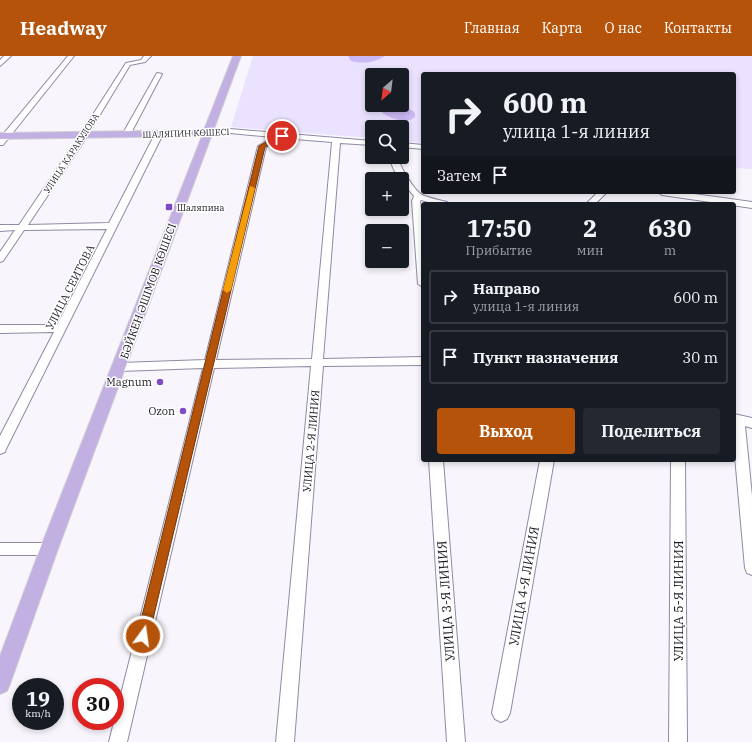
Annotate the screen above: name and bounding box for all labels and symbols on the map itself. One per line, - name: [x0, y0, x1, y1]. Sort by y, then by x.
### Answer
- north arrow: [365, 68, 409, 112]
- street label: УЛИЦА КАРАКУЛОВА: [41, 110, 101, 195]
- pin: [265, 119, 299, 153]
- street label: ШАЛЯПИН КӨШЕСІ: [142, 126, 230, 140]
- marker: Шаляпина: [164, 202, 174, 212]
- place label: Шаляпина: [177, 202, 225, 213]
- street label: БӘЙКЕН ӘШІМОВ КӨШЕСІ: [117, 221, 179, 361]
- street label: УЛИЦА СЕИТОВА: [43, 242, 98, 332]
- place label: Magnum: [106, 375, 153, 389]
- marker: Magnum: [155, 377, 165, 387]
- street label: УЛИЦА 2-Я ЛИНИЯ: [300, 389, 322, 493]
- place label: Ozon: [148, 404, 175, 418]
- marker: Ozon: [178, 406, 188, 416]
- street label: УЛИЦА 4-Я ЛИНИЯ: [505, 525, 543, 647]
- street label: УЛИЦА 3-Я ЛИНИЯ: [433, 540, 459, 662]
- street label: УЛИЦА 5-Я ЛИНИЯ: [670, 540, 687, 662]
- position arrow: [122, 615, 164, 657]
- speed limit sign: 30: [72, 678, 124, 730]

